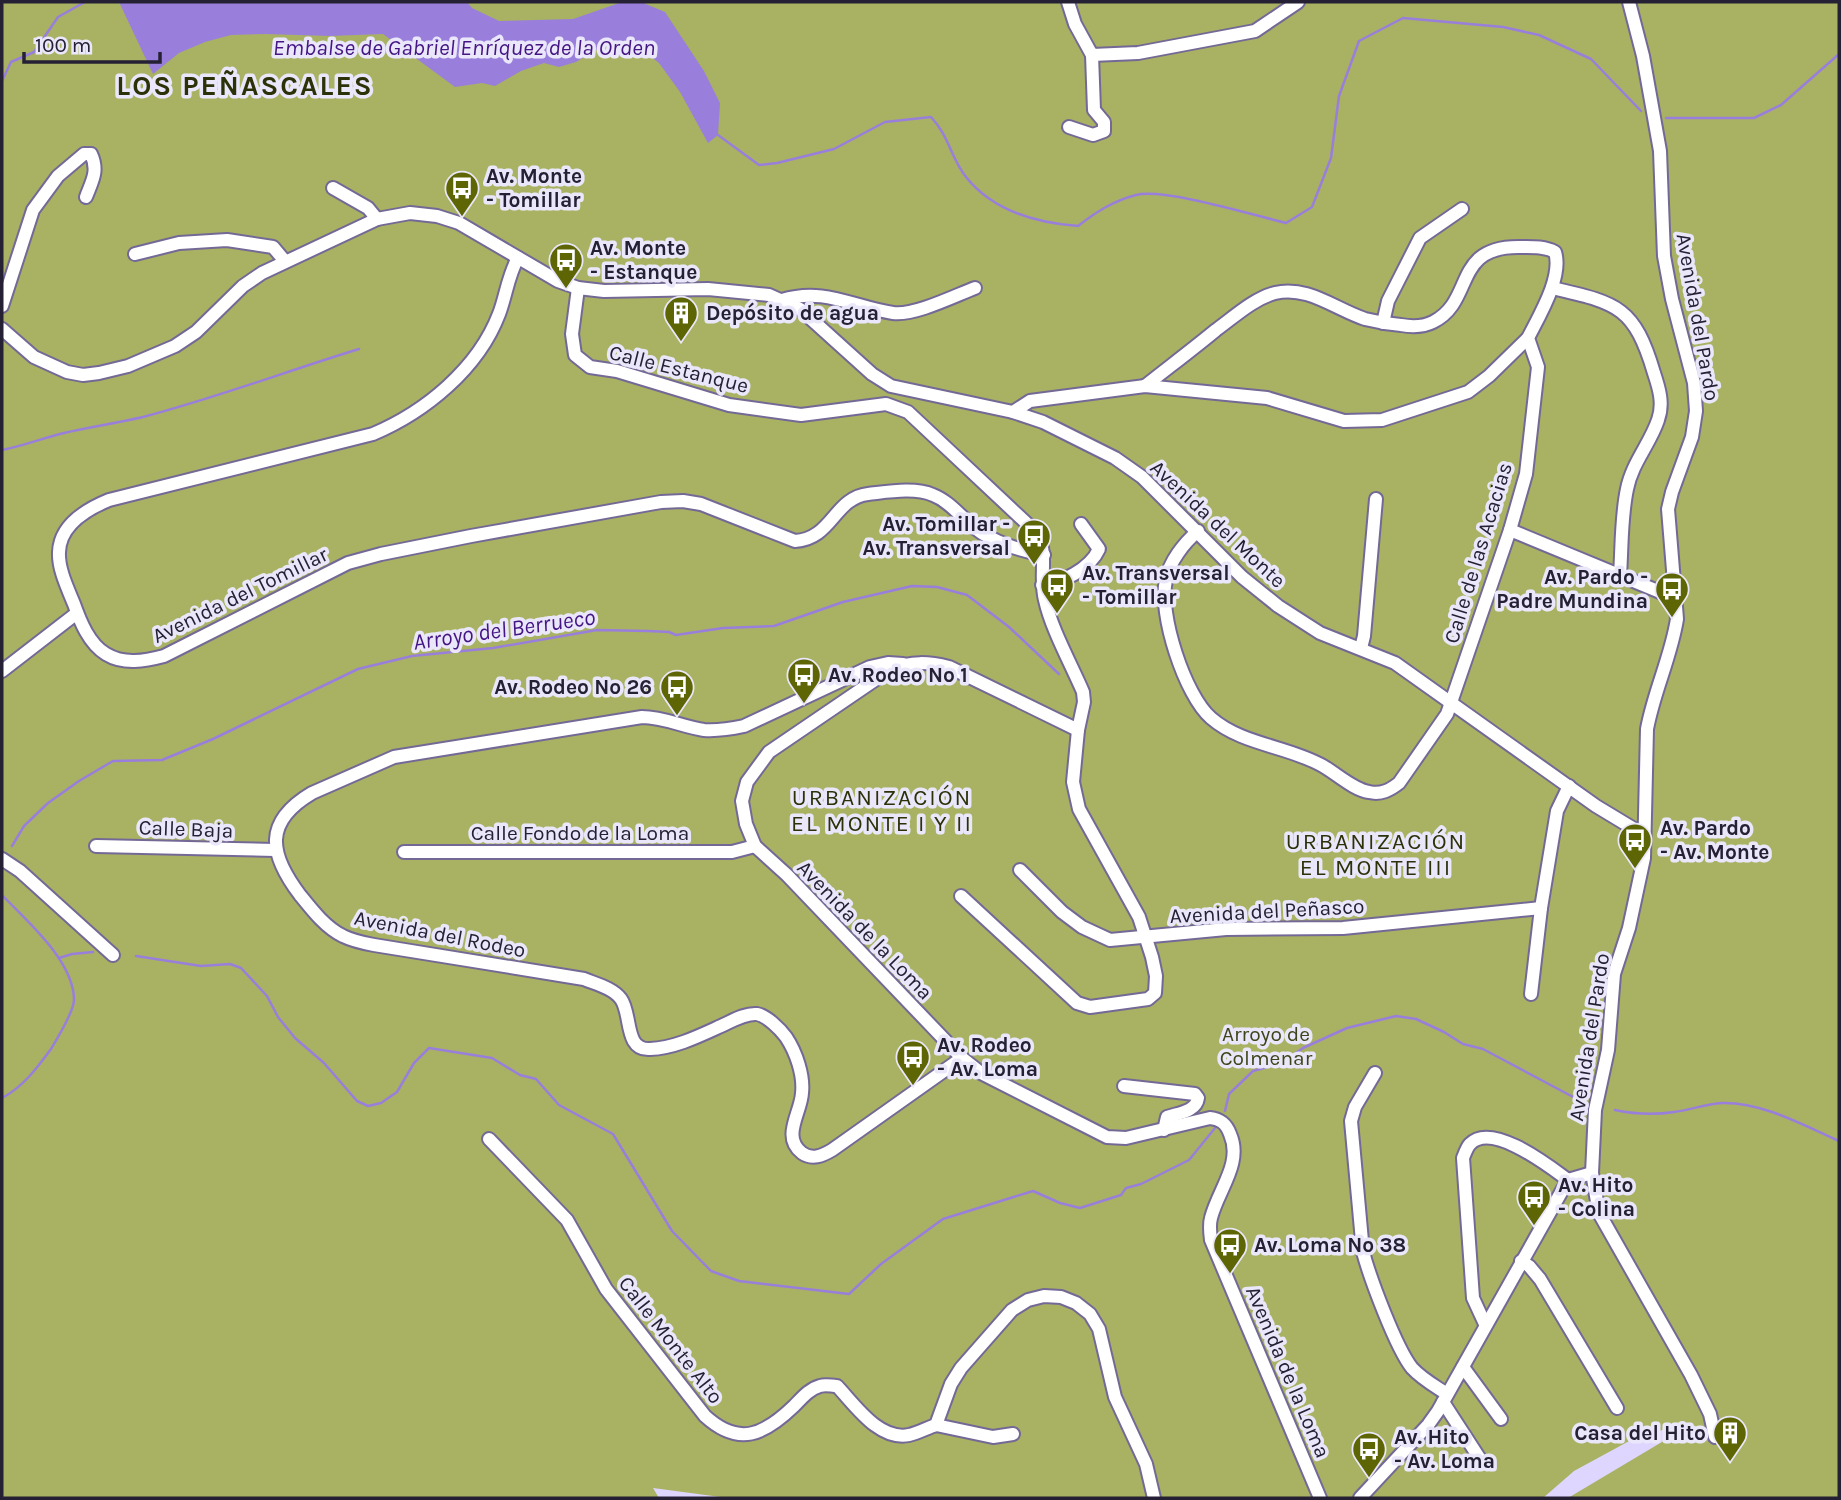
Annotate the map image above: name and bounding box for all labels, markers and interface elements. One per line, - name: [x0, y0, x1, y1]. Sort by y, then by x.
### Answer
- scale bar: [24, 21, 161, 65]
- text: 100 m: [35, 33, 92, 57]
- water label: Embalse de Gabriel Enríquez de la Orden: [273, 34, 655, 61]
- district label: LOS PEÑASCALES: [116, 69, 374, 102]
- place label: Av. Monte - Tomillar: [486, 164, 582, 212]
- bus stop icon: Av. Monte - Tomillar: [443, 169, 481, 218]
- street label: Avenida del Pardo: [1671, 231, 1725, 403]
- place label: Av. Monte - Estanque: [590, 236, 697, 285]
- bus stop icon: Av. Monte - Estanque: [547, 241, 585, 290]
- building icon: Depósito de agua: [662, 294, 700, 343]
- place label: Depósito de agua: [706, 301, 879, 325]
- street label: Calle Estanque: [607, 340, 751, 398]
- street label: Avenida del Monte: [1146, 455, 1290, 593]
- street label: Calle de las Acacias: [1439, 460, 1517, 646]
- place label: Av. Tomillar - Av. Transversal: [862, 512, 1010, 560]
- bus stop icon: Av. Tomillar - Av. Transversal: [1015, 517, 1053, 566]
- street label: Avenida del Tomillar: [148, 542, 332, 648]
- place label: Av. Transversal - Tomillar: [1082, 561, 1230, 609]
- place label: Av. Pardo - Padre Mundina: [1496, 565, 1648, 613]
- bus stop icon: Av. Transversal - Tomillar: [1038, 566, 1076, 615]
- bus stop icon: Av. Pardo - Padre Mundina: [1653, 570, 1691, 619]
- water label: Arroyo del Berrueco: [411, 603, 597, 656]
- bus stop icon: Av. Rodeo Nº 1: [785, 656, 823, 705]
- place label: Av. Rodeo Nº 1: [828, 663, 968, 687]
- bus stop icon: Av. Rodeo Nº 26: [658, 668, 696, 717]
- place label: Av. Rodeo Nº 26: [494, 675, 652, 699]
- district label: URBANIZACIÓN EL MONTE I Y II: [791, 784, 973, 837]
- street label: Calle Baja: [138, 815, 234, 843]
- place label: Av. Pardo - Av. Monte: [1660, 816, 1769, 864]
- street label: Calle Fondo de la Loma: [471, 821, 689, 845]
- bus stop icon: Av. Pardo - Av. Monte: [1616, 821, 1654, 870]
- district label: URBANIZACIÓN EL MONTE III: [1286, 828, 1466, 881]
- street label: Avenida de la Loma: [792, 855, 938, 1005]
- street label: Avenida del Peñasco: [1169, 894, 1365, 928]
- street label: Avenida del Rodeo: [352, 906, 528, 962]
- street label: Avenida del Pardo: [1564, 951, 1614, 1123]
- park label: Arroyo de Colmenar: [1220, 1022, 1313, 1070]
- place label: Av. Rodeo - Av. Loma: [937, 1033, 1038, 1081]
- bus stop icon: Av. Rodeo - Av. Loma: [894, 1038, 932, 1087]
- place label: Av. Hito - Colina: [1558, 1173, 1635, 1221]
- bus stop icon: Av. Hito - Colina: [1515, 1178, 1553, 1227]
- bus stop icon: Av. Loma Nº 38: [1211, 1226, 1249, 1275]
- place label: Av. Loma Nº 38: [1254, 1233, 1406, 1257]
- street label: Calle Monte Alto: [614, 1272, 728, 1408]
- street label: Avenida de la Loma: [1241, 1283, 1335, 1461]
- building icon: Casa del Hito: [1711, 1414, 1749, 1463]
- place label: Casa del Hito: [1574, 1421, 1706, 1445]
- place label: Av. Hito - Av. Loma: [1394, 1425, 1495, 1473]
- bus stop icon: Av. Hito - Av. Loma: [1350, 1430, 1388, 1479]

